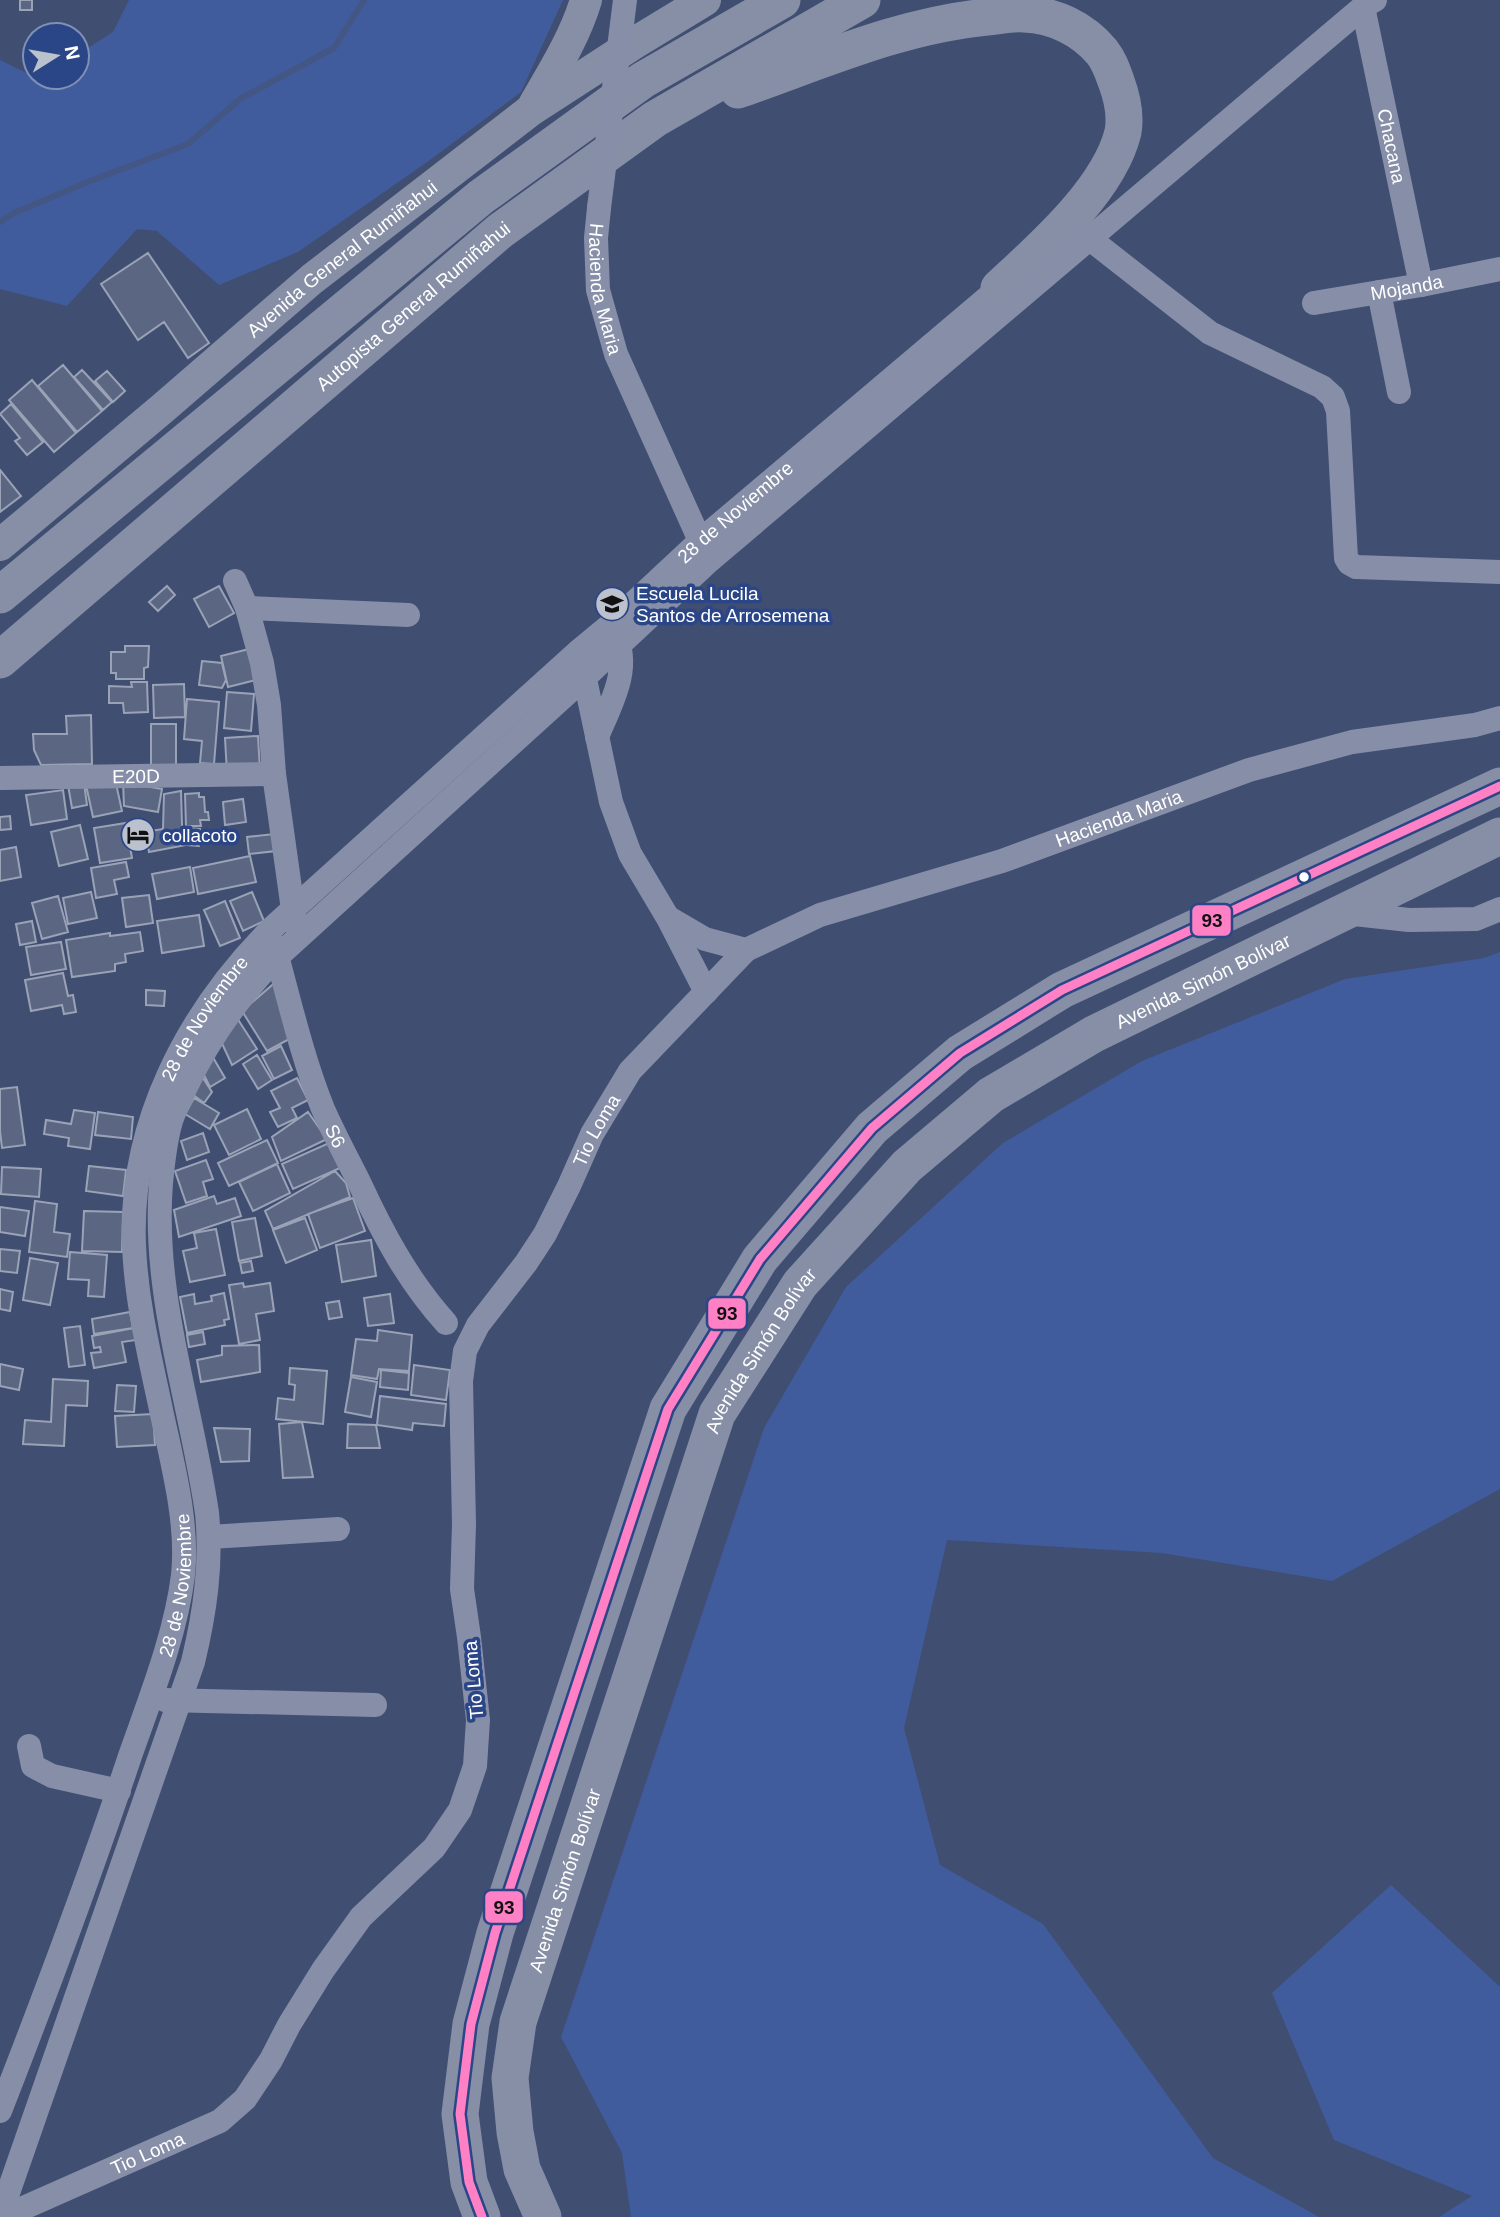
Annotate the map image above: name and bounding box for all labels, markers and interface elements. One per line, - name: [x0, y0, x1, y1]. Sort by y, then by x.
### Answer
- north arrow: [21, 21, 91, 91]
- text: N: [61, 44, 84, 62]
- street label: Chacana: [1373, 107, 1410, 186]
- street label: Avenida General Rumiñahui: [243, 177, 441, 341]
- street label: Autopista General Rumiñahui: [312, 217, 514, 395]
- street label: Hacienda Maria: [585, 222, 626, 357]
- street label: Mojanda: [1369, 271, 1445, 304]
- street label: 28 de Noviembre: [673, 457, 797, 567]
- place label: Escuela Lucila Santos de Arrosemena: [636, 583, 830, 626]
- school or university icon: Escuela Lucila Santos de Arrosemena: [593, 585, 631, 623]
- street label: E20D: [112, 766, 160, 787]
- street label: Hacienda Maria: [1053, 785, 1185, 851]
- hotel icon: collacoto: [119, 816, 157, 854]
- place label: collacoto: [162, 825, 237, 846]
- unlabelled marker: [1297, 870, 1311, 884]
- line badge: 93: [1191, 904, 1232, 937]
- text: 93: [1201, 910, 1223, 931]
- street label: Avenida Simón Bolívar: [1112, 930, 1295, 1033]
- street label: 28 de Noviembre: [157, 952, 252, 1084]
- street label: Tio Loma: [569, 1090, 625, 1170]
- street label: S6: [321, 1121, 350, 1151]
- street label: Avenida Simón Bolívar: [701, 1263, 821, 1436]
- line badge: 93: [707, 1297, 747, 1330]
- text: 93: [716, 1303, 738, 1324]
- street label: 28 de Noviembre: [155, 1513, 195, 1659]
- street label: Tio Loma: [460, 1640, 487, 1720]
- street label: Avenida Simón Bolívar: [525, 1785, 605, 1975]
- line badge: 93: [484, 1890, 524, 1924]
- text: 93: [493, 1897, 515, 1918]
- street label: Tio Loma: [108, 2128, 188, 2179]

